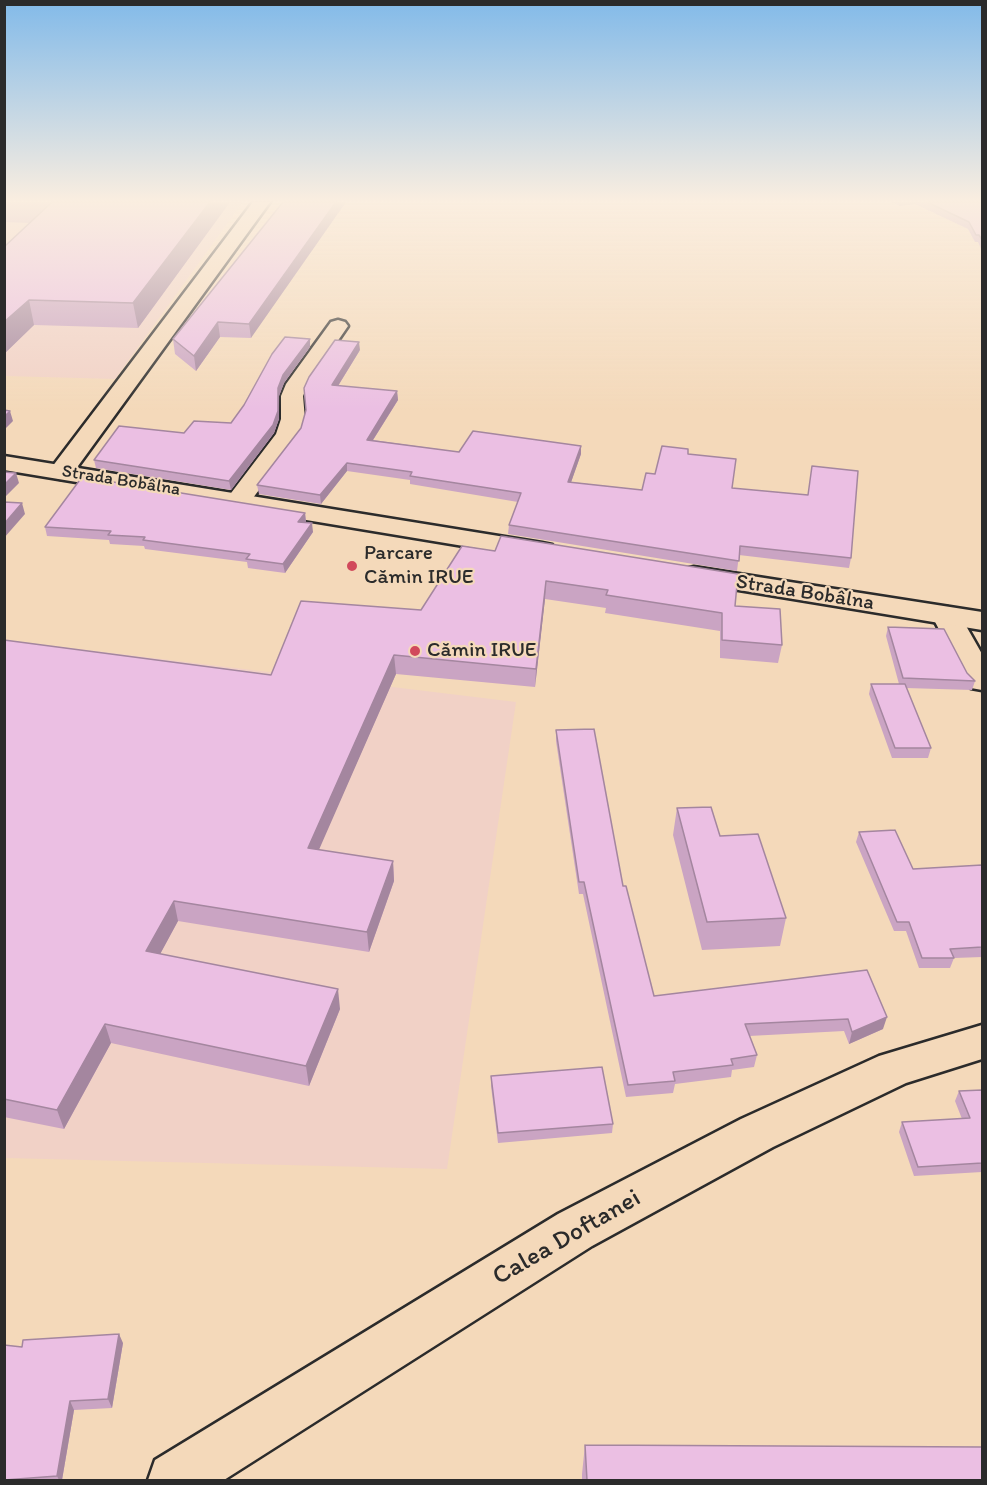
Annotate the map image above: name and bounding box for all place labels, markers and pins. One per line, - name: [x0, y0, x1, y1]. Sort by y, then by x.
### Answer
- place label: Parcare Cămin IRUE: [364, 541, 473, 591]
- marker: Parcare Cămin IRUE: [345, 559, 359, 573]
- place label: Cămin IRUE: [427, 638, 536, 664]
- marker: Cămin IRUE: [408, 644, 422, 658]

